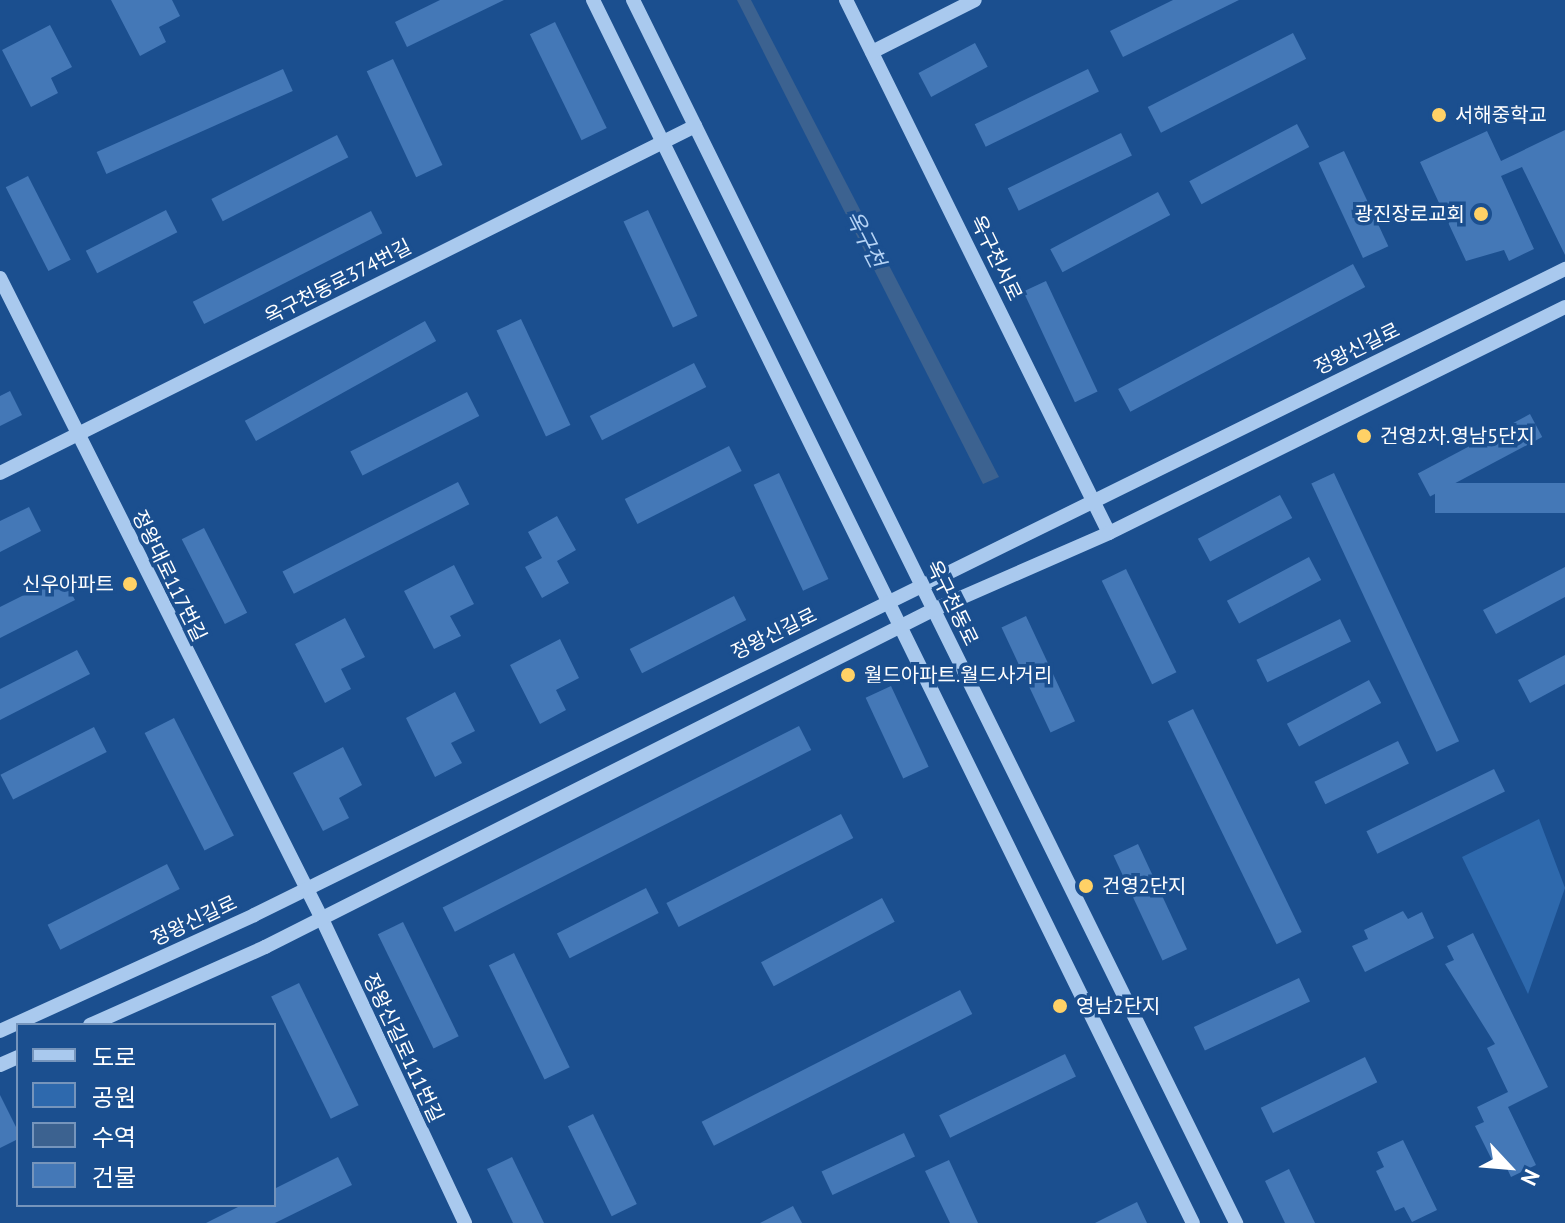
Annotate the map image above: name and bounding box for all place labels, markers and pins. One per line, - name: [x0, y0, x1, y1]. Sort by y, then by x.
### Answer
- place label: 서해중학교: [1455, 103, 1547, 127]
- marker: 서해중학교: [1430, 106, 1448, 124]
- place label: 광진장로교회: [1355, 202, 1465, 226]
- marker: 광진장로교회: [1472, 205, 1490, 223]
- place label: 건영2차.영남5단지: [1380, 424, 1535, 448]
- marker: 건영2차.영남5단지: [1355, 427, 1373, 445]
- place label: 신우아파트: [22, 572, 114, 596]
- marker: 신우아파트: [121, 575, 139, 593]
- place label: 월드아파트.월드사거리: [864, 663, 1052, 687]
- marker: 월드아파트.월드사거리: [839, 666, 857, 684]
- place label: 건영2단지: [1102, 874, 1186, 898]
- marker: 건영2단지: [1077, 877, 1095, 895]
- place label: 영남2단지: [1076, 994, 1160, 1018]
- marker: 영남2단지: [1051, 997, 1069, 1015]

